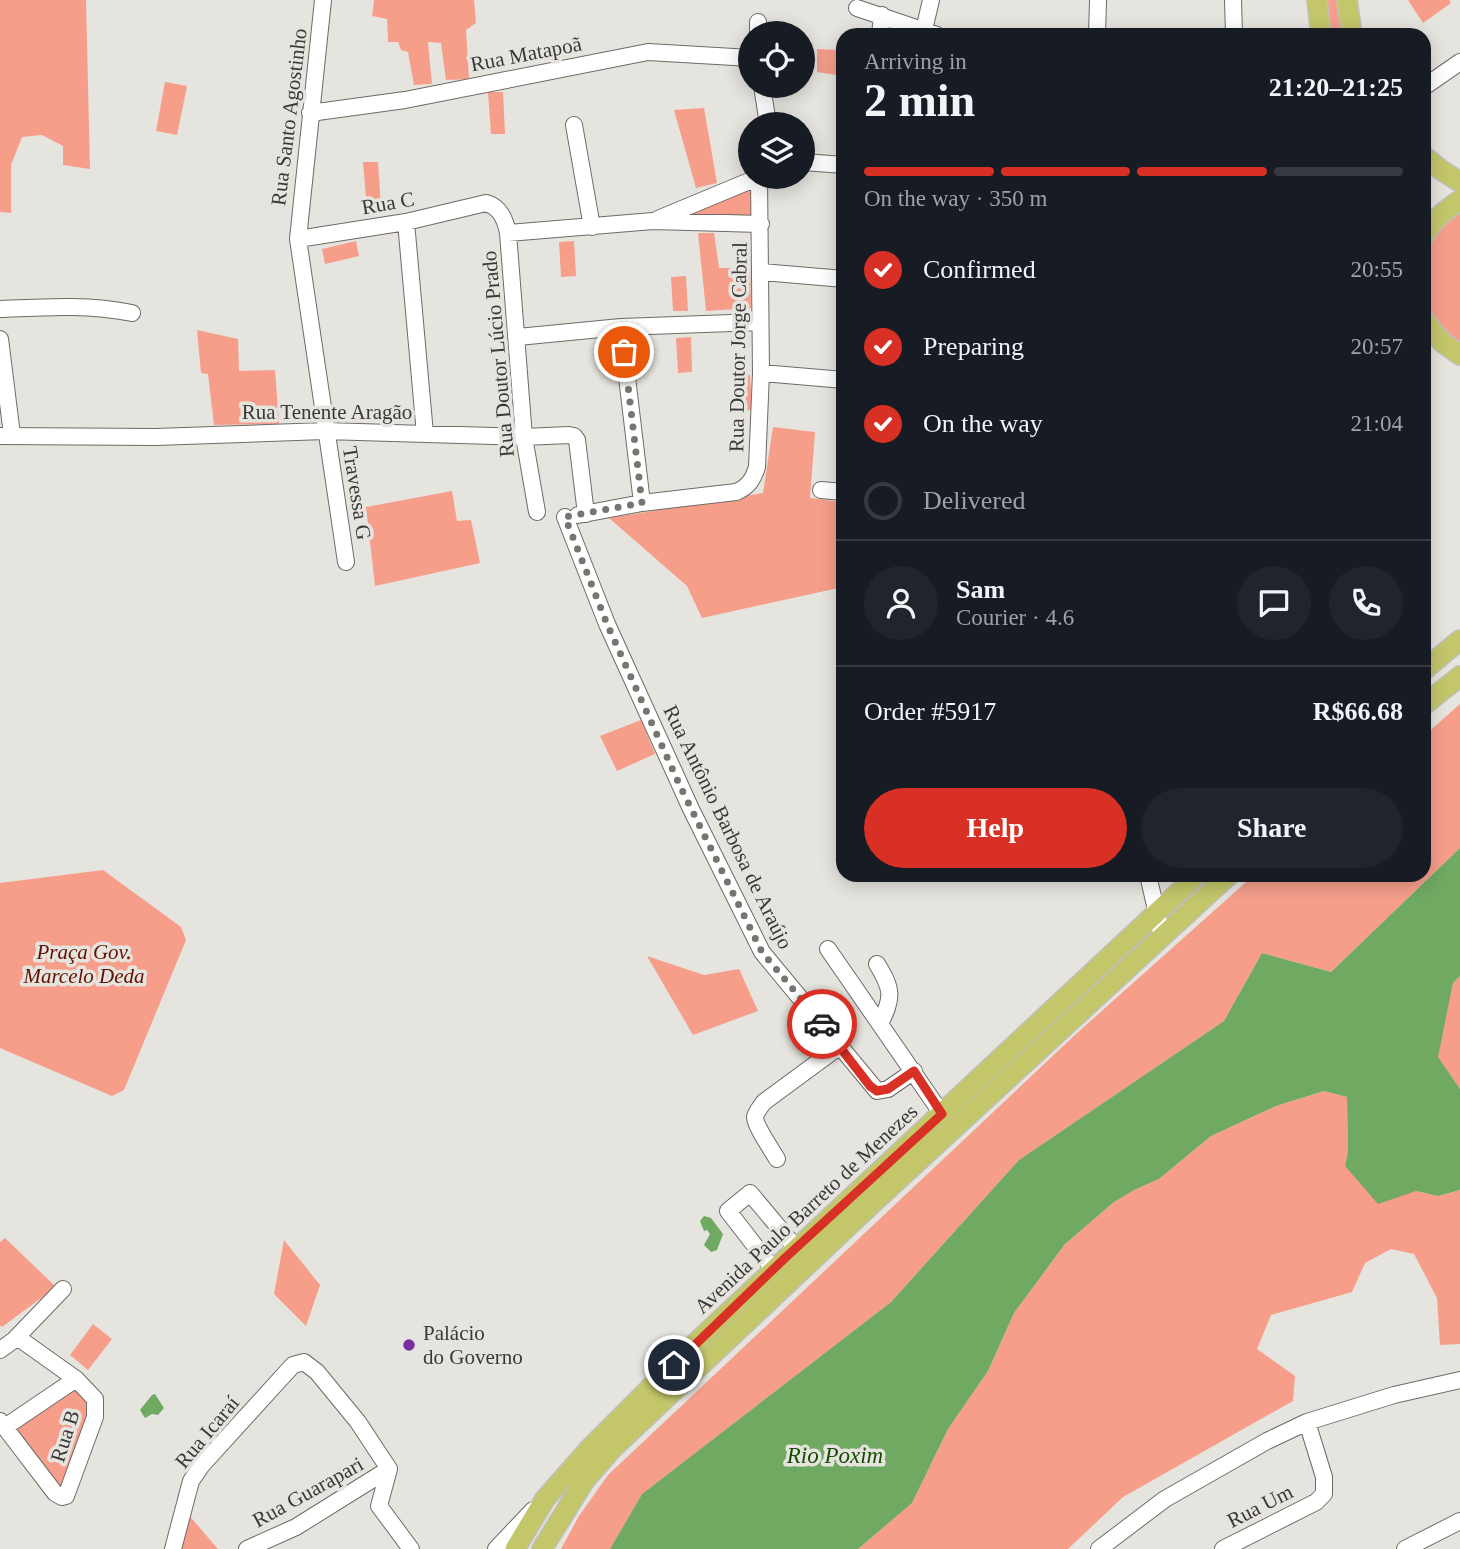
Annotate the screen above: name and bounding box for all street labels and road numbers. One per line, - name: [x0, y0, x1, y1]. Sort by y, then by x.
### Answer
- street label: Rua Santo Agostinho: [266, 27, 312, 207]
- street label: Rua Matapoã: [468, 31, 584, 77]
- street label: Rua C: [360, 187, 416, 219]
- street label: Rua Doutor Jorge Cabral: [724, 242, 752, 452]
- street label: Rua Doutor Lúcio Prado: [477, 250, 519, 458]
- street label: Rua Tenente Aragão: [242, 400, 412, 424]
- street label: Travessa G: [338, 445, 376, 541]
- street label: Rua Antônio Barbosa de Araújo: [658, 701, 798, 953]
- street label: Avenida Paulo Barreto de Menezes: [690, 1099, 922, 1319]
- street label: Rua Icaraí: [170, 1391, 244, 1473]
- street label: Rua B: [45, 1407, 85, 1465]
- street label: Rua Guarapari: [248, 1452, 368, 1532]
- street label: Rua Um: [1223, 1479, 1297, 1533]

